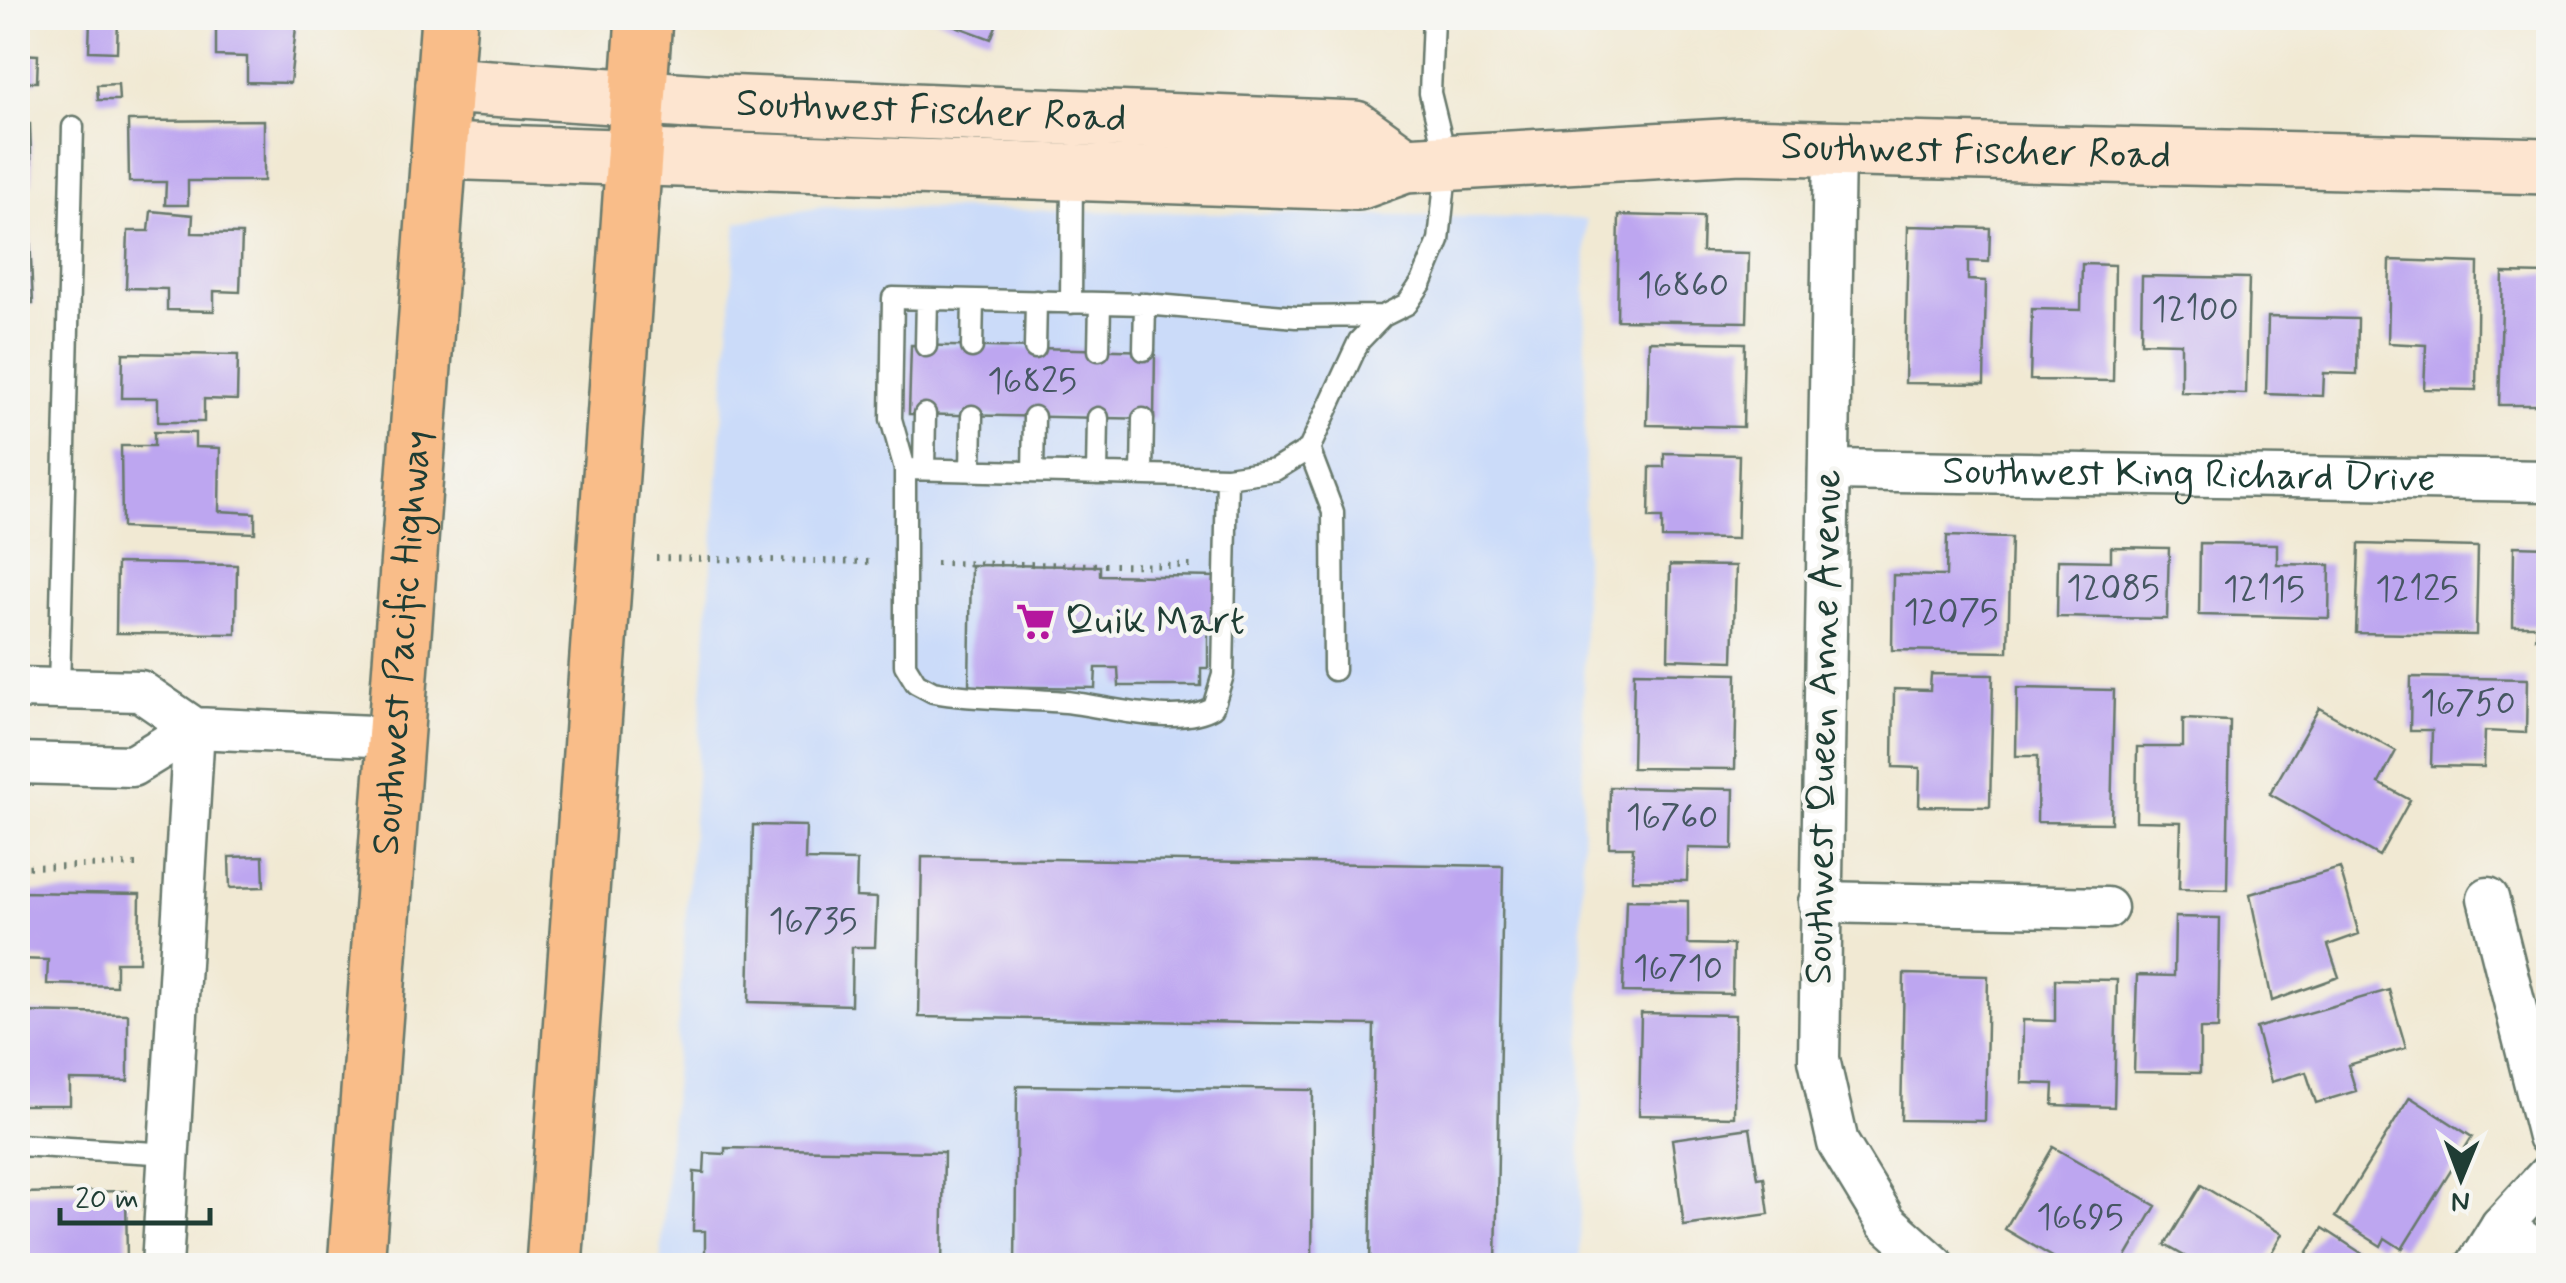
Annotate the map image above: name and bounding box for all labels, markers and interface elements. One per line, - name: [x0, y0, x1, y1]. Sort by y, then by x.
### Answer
- street label: Southwest Fischer Road: [735, 78, 1128, 146]
- street label: Southwest Fischer Road: [1780, 121, 2172, 183]
- house number: 16860: [1637, 263, 1729, 309]
- house number: 12100: [2151, 287, 2239, 333]
- house number: 16825: [987, 359, 1077, 405]
- street label: Southwest Pacific Highway: [361, 428, 444, 857]
- street label: Southwest King Richard Drive: [1942, 446, 2436, 505]
- street label: Southwest Queen Anne Avenue: [1794, 469, 1854, 985]
- house number: 12085: [2066, 566, 2160, 612]
- house number: 12115: [2223, 567, 2305, 613]
- house number: 12125: [2375, 567, 2459, 613]
- house number: 12075: [1903, 590, 1999, 636]
- place label: Quik Mart: [1065, 596, 1245, 648]
- supermarket icon: Quik Mart: [1014, 601, 1056, 643]
- house number: 16750: [2420, 681, 2516, 727]
- house number: 16760: [1626, 795, 1718, 841]
- house number: 16735: [768, 899, 858, 945]
- house number: 16710: [1633, 946, 1723, 992]
- north arrow: [2411, 1128, 2511, 1228]
- scale bar: [60, 1163, 210, 1225]
- text: 20 m: [75, 1180, 139, 1219]
- text: N: [2451, 1182, 2470, 1219]
- house number: 16695: [2036, 1195, 2124, 1241]

